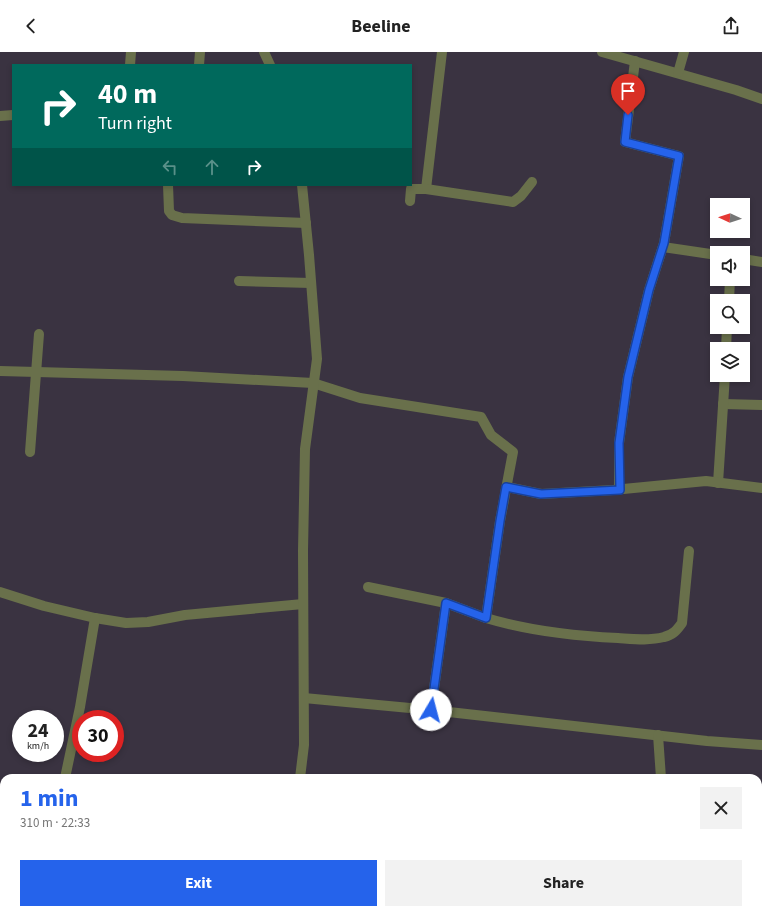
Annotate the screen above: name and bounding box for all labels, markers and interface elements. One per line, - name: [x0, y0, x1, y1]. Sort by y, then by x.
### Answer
- text: Beeline: [351, 14, 411, 39]
- icon: back: [20, 15, 42, 37]
- icon: share: [720, 15, 742, 37]
- text: 40 m: [98, 74, 157, 114]
- pin: [611, 74, 645, 115]
- icon: right: [32, 80, 84, 132]
- icon: arrive: [617, 80, 639, 102]
- text: Turn right: [98, 111, 172, 136]
- icon: left: [159, 156, 181, 178]
- icon: ahead: [201, 156, 223, 178]
- icon: right: [243, 156, 265, 178]
- north arrow: [710, 198, 750, 238]
- map controls: [710, 198, 750, 382]
- button: sound: [710, 246, 750, 286]
- button: search: [710, 294, 750, 334]
- button: layers: [710, 342, 750, 382]
- position arrow: [410, 689, 452, 731]
- speed limit sign: 30: [72, 710, 124, 762]
- text: 24: [27, 717, 49, 745]
- text: km/h: [27, 739, 49, 753]
- text: 1 min: [20, 781, 78, 816]
- button: close: [700, 787, 742, 829]
- text: 310 m · 22:33: [20, 814, 90, 832]
- button: Exit: [20, 860, 377, 906]
- button: Share: [385, 860, 742, 906]

